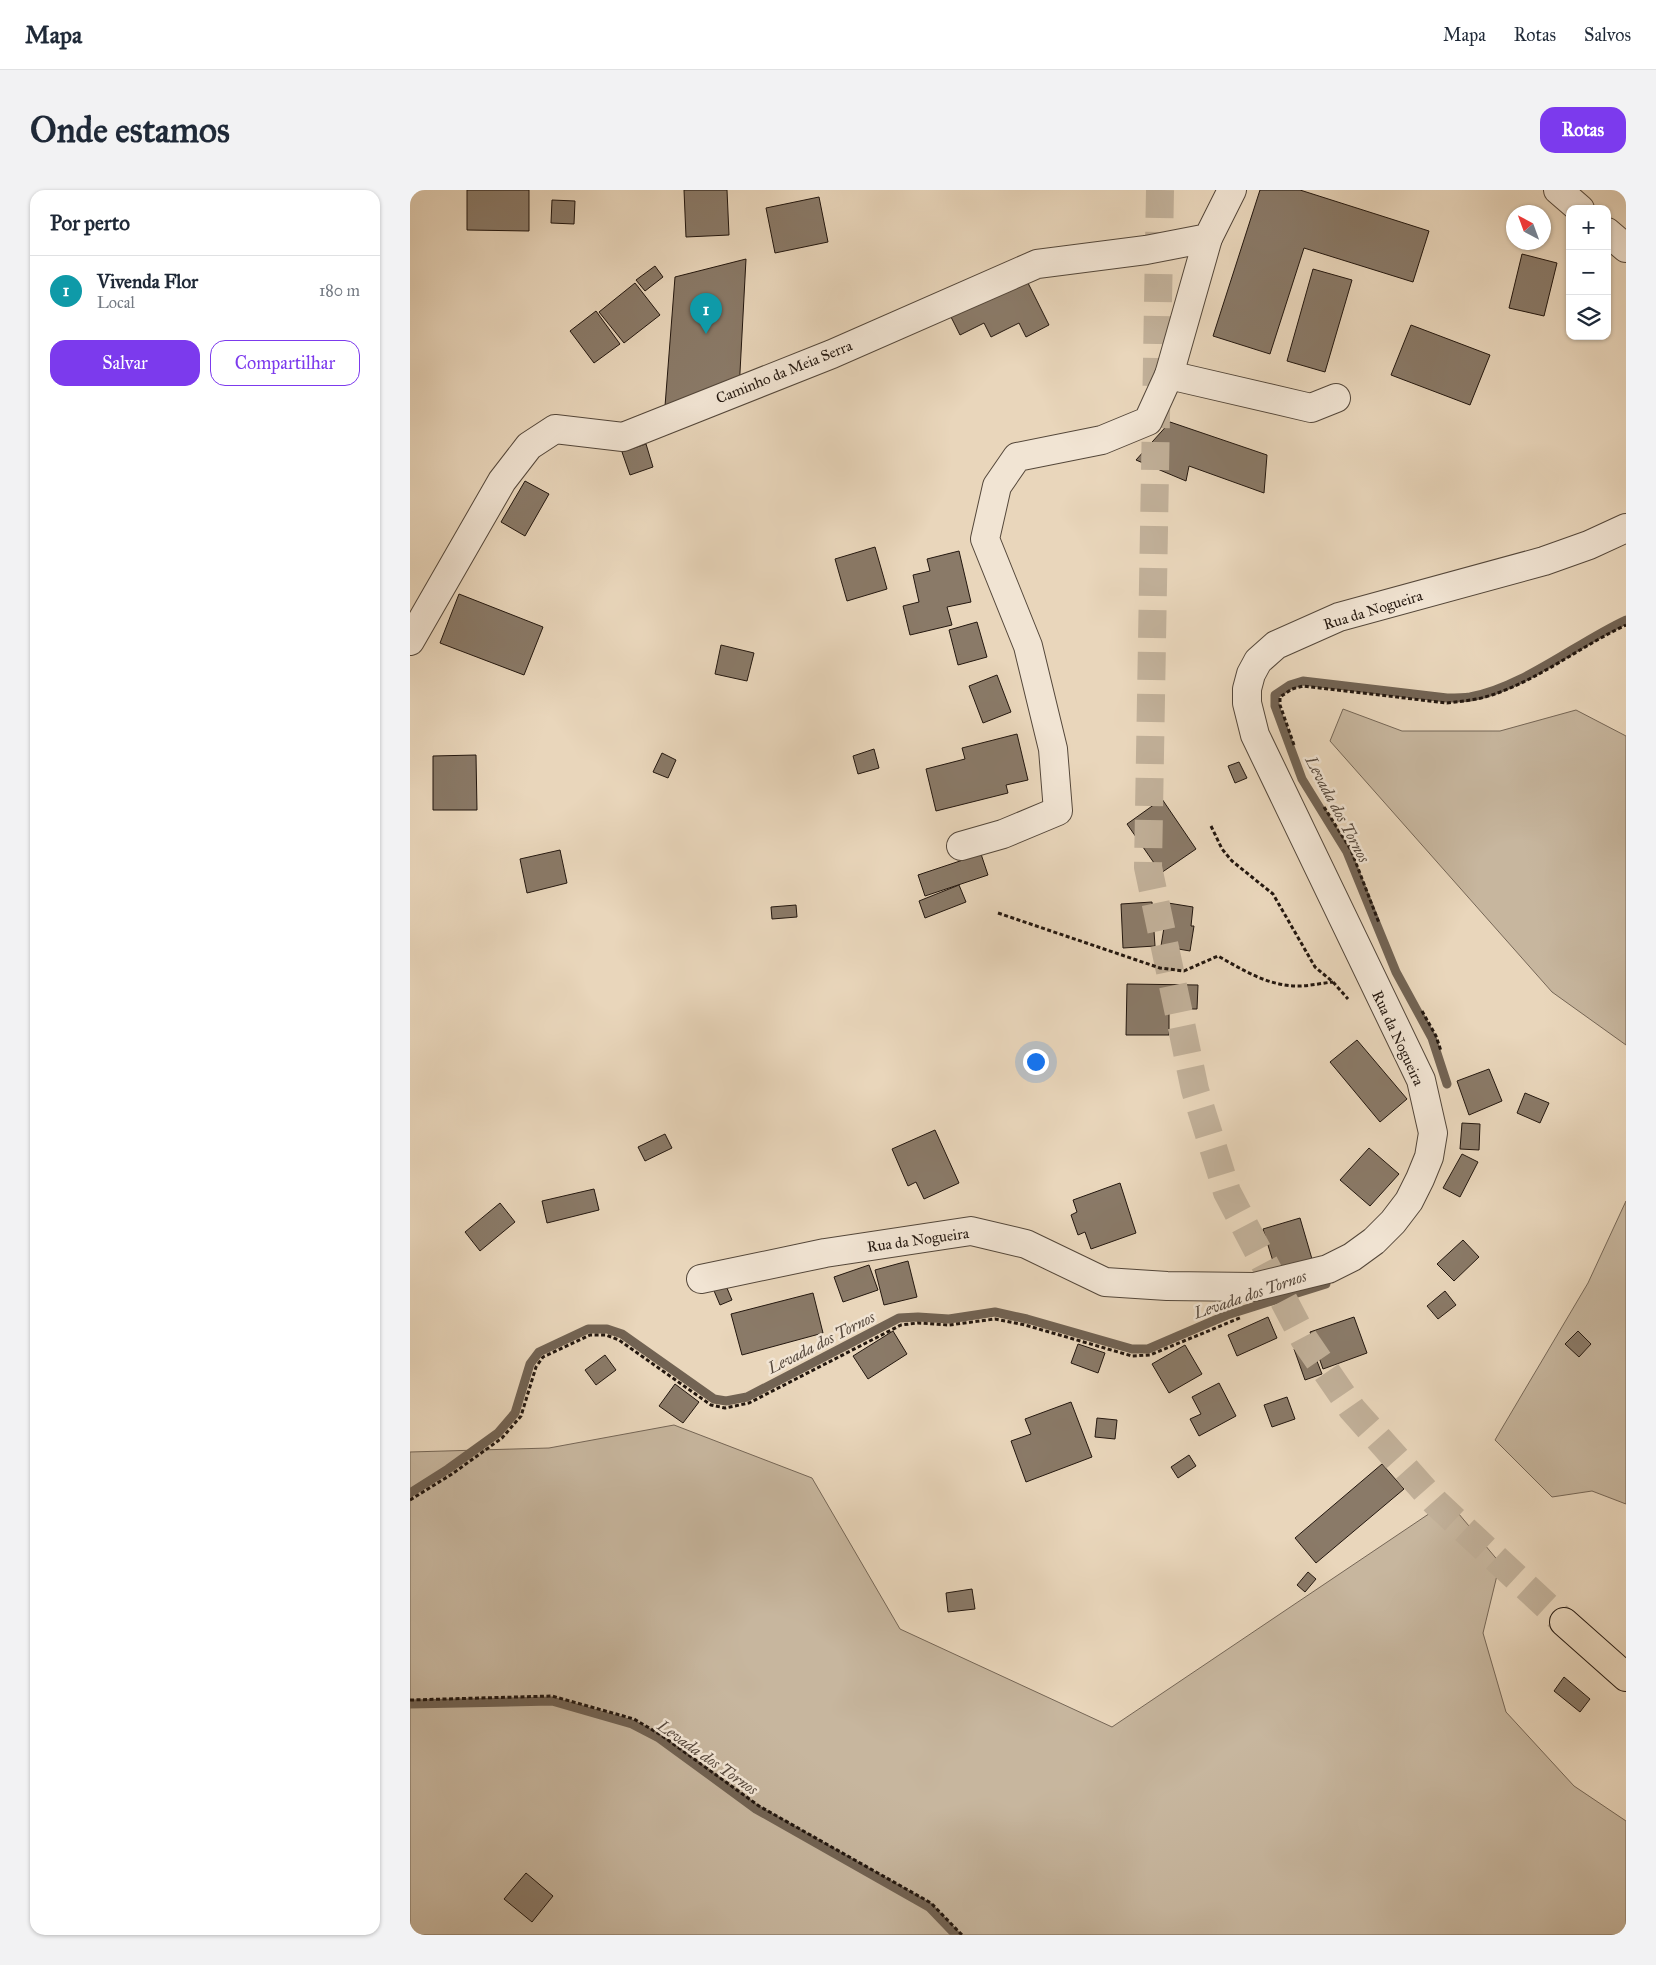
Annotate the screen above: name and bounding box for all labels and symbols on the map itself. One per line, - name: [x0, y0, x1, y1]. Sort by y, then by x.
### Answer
- north arrow: [1506, 205, 1551, 250]
- pin: 1: [690, 293, 722, 334]
- street label: Caminho da Meia Serra: [713, 336, 855, 408]
- street label: Rua da Nogueira: [1321, 586, 1425, 634]
- water label: Levada dos Tornos: [1301, 752, 1374, 866]
- street label: Rua da Nogueira: [1368, 988, 1428, 1089]
- your location: [1023, 1049, 1049, 1075]
- street label: Rua da Nogueira: [866, 1224, 971, 1256]
- water label: Levada dos Tornos: [1191, 1266, 1309, 1323]
- water label: Levada dos Tornos: [764, 1307, 878, 1378]
- water label: Levada dos Tornos: [653, 1715, 762, 1799]

